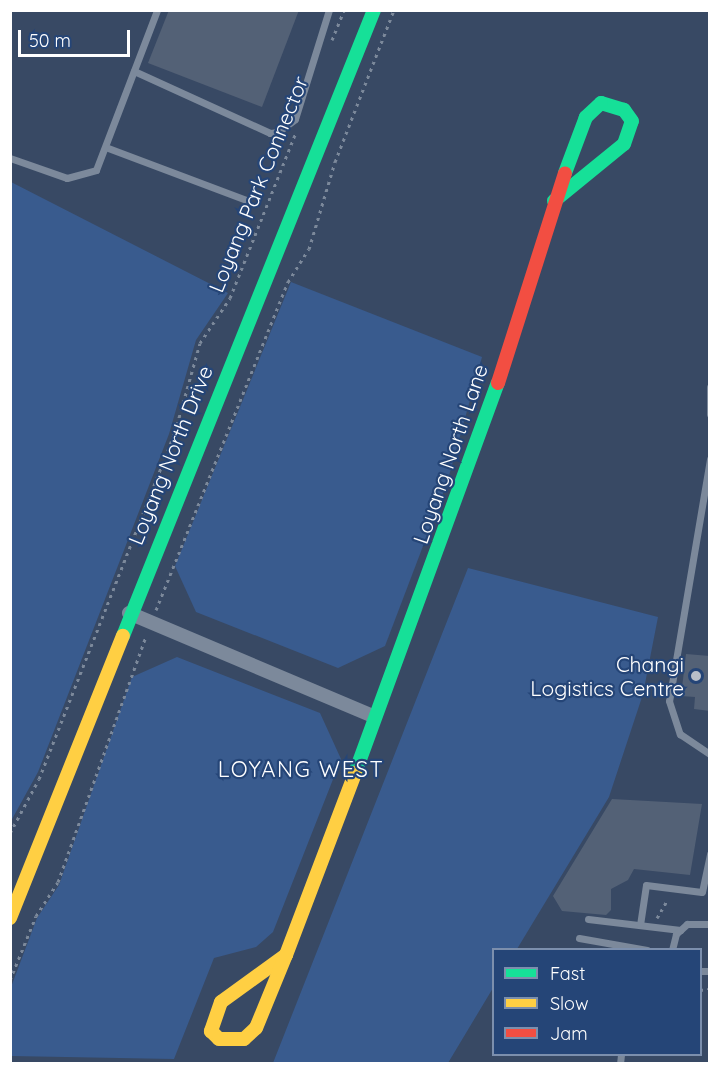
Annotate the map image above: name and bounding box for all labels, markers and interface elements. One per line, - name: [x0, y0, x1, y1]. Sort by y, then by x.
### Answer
- scale bar: [21, 18, 134, 56]
- text: 50 m: [29, 29, 71, 52]
- street label: Loyang Park Connector: [203, 72, 313, 296]
- street label: Loyang North Lane: [407, 361, 493, 547]
- street label: Loyang North Drive: [123, 362, 217, 548]
- place label: Changi Logistics Centre: [530, 651, 684, 701]
- marker: Changi Logistics Centre: [689, 669, 703, 683]
- district label: LOYANG WEST: [218, 757, 384, 783]
- legend: [492, 948, 702, 1056]
- text: Fast: [550, 962, 585, 985]
- text: Slow: [550, 992, 588, 1015]
- text: Jam: [550, 1022, 588, 1045]

